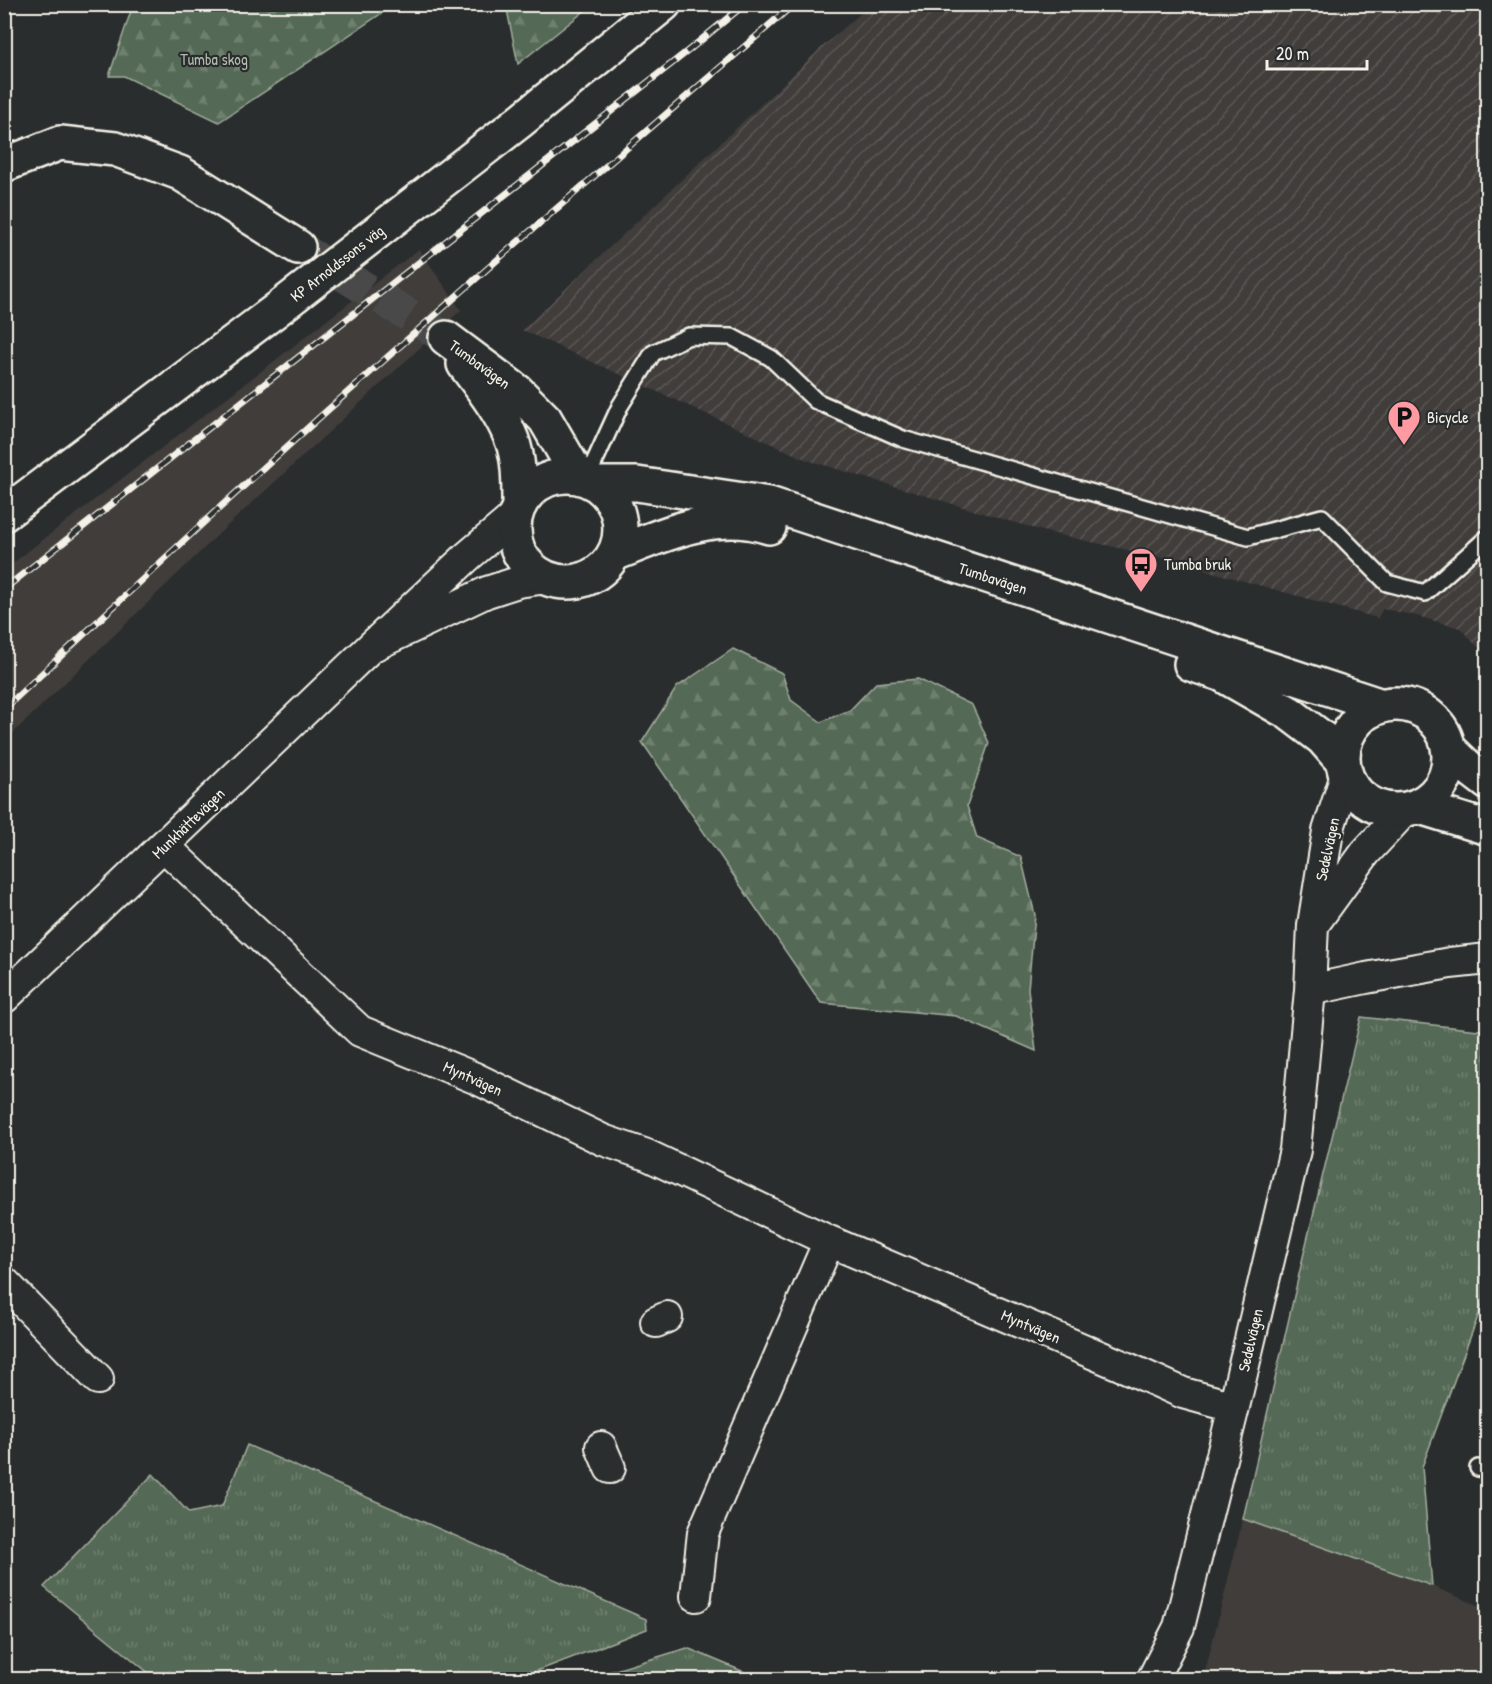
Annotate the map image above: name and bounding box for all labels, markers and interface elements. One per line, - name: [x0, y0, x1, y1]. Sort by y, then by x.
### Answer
- scale bar: [1267, 33, 1368, 71]
- text: 20 m: [1276, 41, 1309, 66]
- park label: Tumba skog: [180, 48, 248, 70]
- street label: KP Arnoldssons väg: [285, 219, 389, 307]
- street label: Tumbavägen: [445, 334, 515, 394]
- parking icon: Bicycle: [1386, 399, 1422, 446]
- place label: Bicycle: [1427, 406, 1469, 428]
- bus stop icon: Tumba bruk: [1123, 546, 1159, 593]
- place label: Tumba bruk: [1164, 553, 1231, 575]
- street label: Tumbavägen: [956, 557, 1030, 599]
- street label: Munkhättevägen: [147, 783, 229, 863]
- street label: Sedelvägen: [1310, 815, 1344, 883]
- street label: Myntvägen: [440, 1055, 506, 1101]
- street label: Myntvägen: [998, 1304, 1064, 1348]
- street label: Sedelvägen: [1232, 1306, 1268, 1374]

